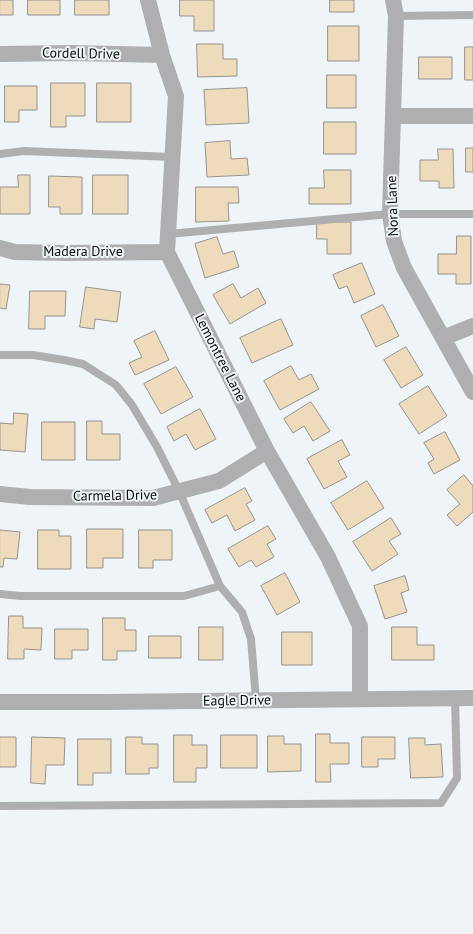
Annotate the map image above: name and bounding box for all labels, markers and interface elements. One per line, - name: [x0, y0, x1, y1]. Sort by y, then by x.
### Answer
- street label: Cordell Drive: [42, 45, 120, 63]
- street label: Nora Lane: [384, 175, 402, 237]
- street label: Madera Drive: [43, 244, 123, 260]
- street label: Lemontree Lane: [191, 311, 249, 405]
- street label: Carmela Drive: [73, 487, 157, 505]
- street label: Eagle Drive: [203, 692, 271, 710]

